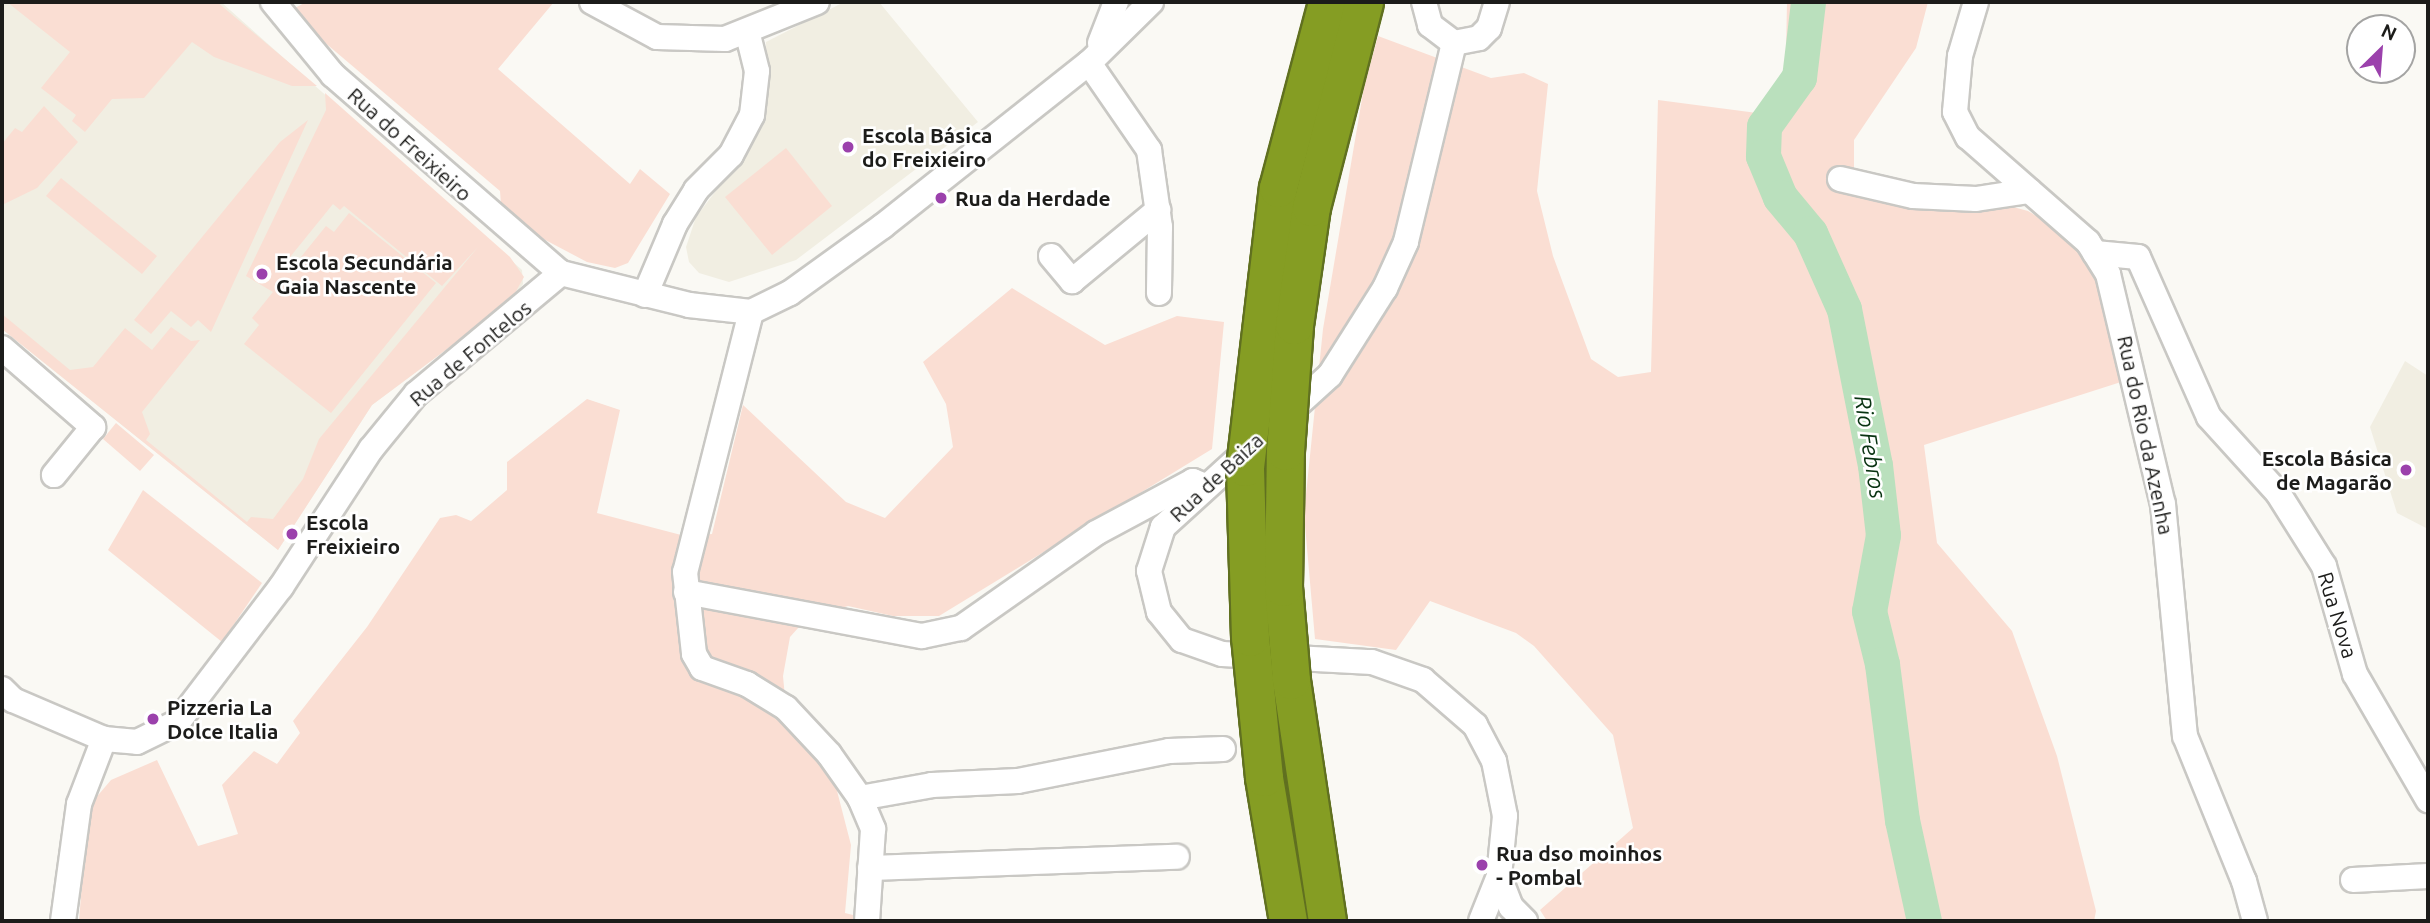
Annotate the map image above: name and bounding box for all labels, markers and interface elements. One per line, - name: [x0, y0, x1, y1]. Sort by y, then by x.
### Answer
- north arrow: [2346, 14, 2416, 84]
- text: N: [2378, 19, 2400, 45]
- street label: Rua do Freixieiro: [343, 82, 477, 206]
- place label: Escola Básica do Freixieiro: [862, 122, 992, 172]
- marker: Escola Básica do Freixieiro: [840, 139, 856, 155]
- place label: Rua da Herdade: [955, 185, 1111, 211]
- marker: Rua da Herdade: [933, 190, 949, 206]
- place label: Escola Secundária Gaia Nascente: [276, 249, 453, 299]
- marker: Escola Secundária Gaia Nascente: [254, 266, 270, 282]
- street label: Rua de Fontelos: [404, 295, 536, 411]
- street label: Rua do Rio da Azenha: [2113, 333, 2179, 537]
- water label: Rio Febros: [1848, 393, 1892, 501]
- street label: Rua de Baiza: [1164, 427, 1268, 527]
- place label: Escola Básica de Magarão: [2262, 445, 2392, 495]
- marker: Escola Básica de Magarão: [2398, 462, 2414, 478]
- place label: Escola Freixieiro: [306, 509, 400, 559]
- marker: Escola Freixieiro: [284, 526, 300, 542]
- street label: Rua Nova: [2313, 569, 2363, 661]
- place label: Pizzeria La Dolce Italia: [167, 694, 278, 744]
- marker: Pizzeria La Dolce Italia: [145, 711, 161, 727]
- place label: Rua dso moinhos - Pombal: [1496, 840, 1662, 890]
- marker: Rua dso moinhos - Pombal: [1474, 857, 1490, 873]

